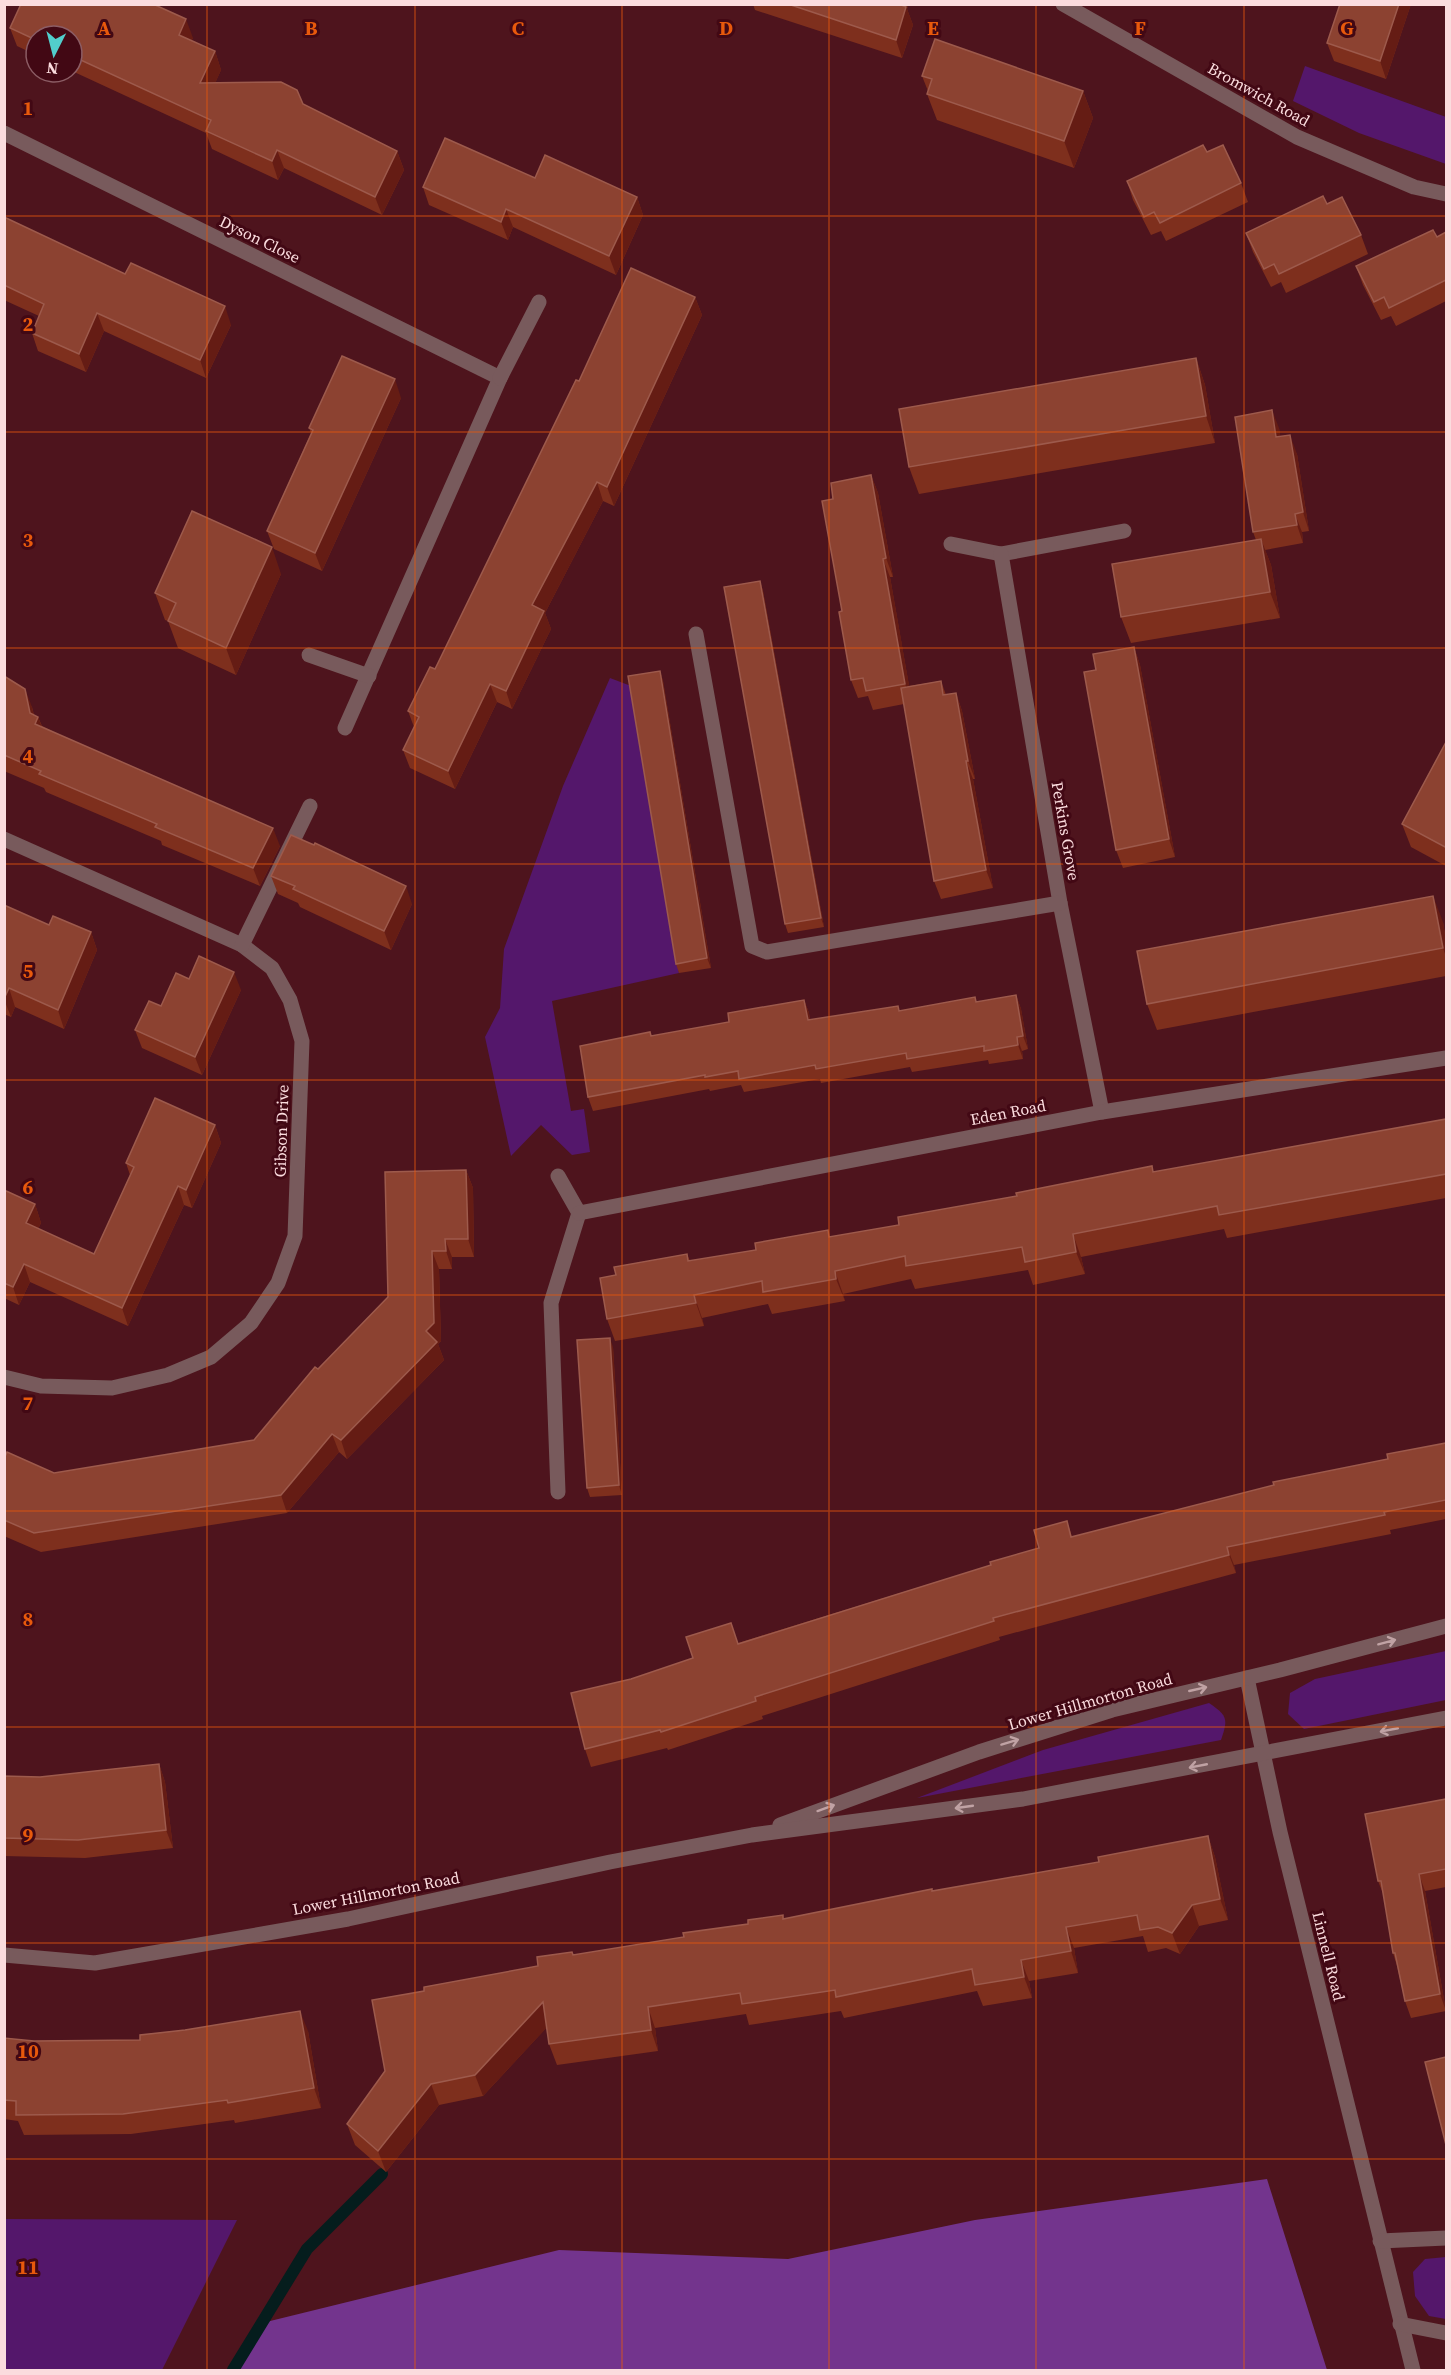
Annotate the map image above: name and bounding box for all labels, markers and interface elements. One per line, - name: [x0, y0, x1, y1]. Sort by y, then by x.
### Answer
- text: A: [97, 14, 111, 42]
- text: B: [304, 14, 318, 42]
- text: C: [512, 14, 524, 42]
- text: D: [719, 14, 733, 42]
- text: E: [927, 14, 939, 42]
- text: F: [1134, 14, 1146, 42]
- text: G: [1340, 14, 1354, 42]
- north arrow: [24, 24, 84, 84]
- text: N: [45, 57, 59, 80]
- street label: Bromwich Road: [1204, 57, 1314, 131]
- text: 1: [23, 94, 33, 122]
- street label: Dyson Close: [216, 210, 304, 268]
- text: 2: [23, 310, 34, 338]
- text: 3: [23, 526, 34, 554]
- text: 4: [23, 742, 34, 770]
- street label: Perkins Grove: [1046, 780, 1086, 882]
- text: 5: [23, 957, 34, 985]
- street label: Gibson Drive: [268, 1084, 294, 1178]
- street label: Eden Road: [968, 1094, 1048, 1130]
- text: 6: [23, 1173, 34, 1201]
- text: 7: [23, 1389, 34, 1417]
- text: 8: [23, 1605, 33, 1633]
- one-way arrow: [1377, 1636, 1396, 1647]
- street label: Lower Hillmorton Road: [1005, 1667, 1175, 1735]
- one-way arrow: [1188, 1683, 1207, 1695]
- one-way arrow: [1380, 1725, 1399, 1736]
- one-way arrow: [1000, 1736, 1019, 1747]
- one-way arrow: [1188, 1761, 1208, 1772]
- one-way arrow: [816, 1801, 835, 1812]
- one-way arrow: [955, 1801, 975, 1812]
- text: 9: [23, 1821, 34, 1849]
- street label: Lower Hillmorton Road: [291, 1866, 461, 1920]
- street label: Linnell Road: [1307, 1909, 1351, 2003]
- text: 10: [17, 2037, 39, 2065]
- text: 11: [17, 2253, 39, 2281]

